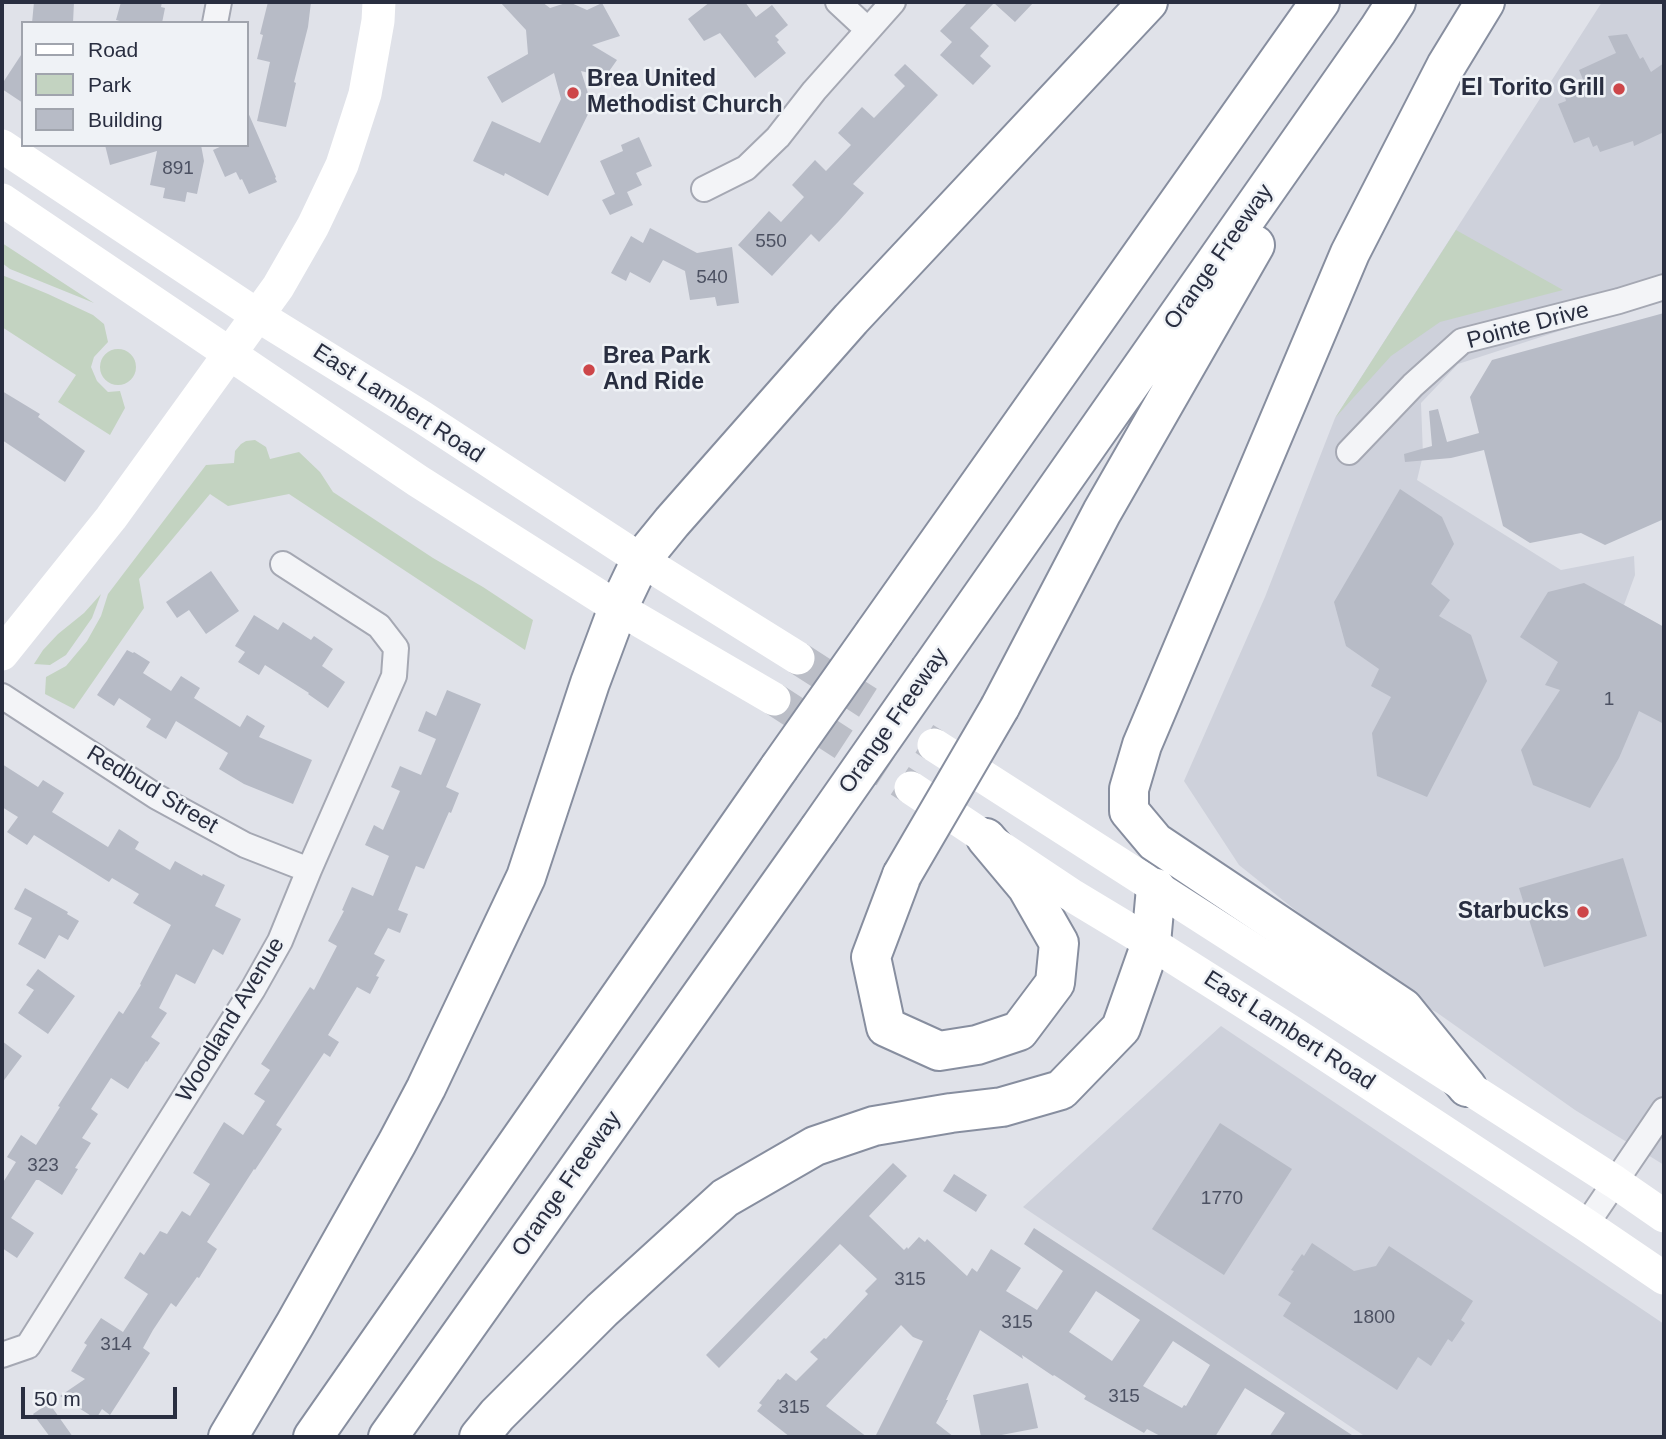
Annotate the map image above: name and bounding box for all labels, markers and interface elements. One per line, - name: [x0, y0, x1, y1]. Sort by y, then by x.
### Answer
- legend: [21, 21, 248, 147]
- text: Road: [88, 38, 138, 61]
- place label: Brea United Methodist Church: [587, 66, 782, 120]
- text: Park: [88, 73, 131, 96]
- place label: El Torito Grill: [1461, 75, 1605, 103]
- marker: El Torito Grill: [1611, 81, 1627, 97]
- marker: Brea United Methodist Church: [565, 85, 581, 101]
- text: Building: [88, 108, 163, 131]
- house number: 891: [162, 158, 194, 180]
- street label: Orange Freeway: [1159, 179, 1279, 335]
- house number: 550: [755, 231, 787, 253]
- house number: 540: [696, 267, 728, 289]
- street label: Pointe Drive: [1464, 296, 1592, 356]
- street label: East Lambert Road: [307, 338, 489, 470]
- place label: Brea Park And Ride: [603, 343, 710, 397]
- marker: Brea Park And Ride: [581, 362, 597, 378]
- street label: Orange Freeway: [834, 643, 954, 799]
- house number: 1: [1604, 689, 1614, 711]
- street label: Redbud Street: [81, 740, 223, 840]
- place label: Starbucks: [1458, 898, 1569, 926]
- marker: Starbucks: [1575, 904, 1591, 920]
- street label: Woodland Avenue: [171, 933, 291, 1107]
- street label: East Lambert Road: [1198, 965, 1380, 1097]
- street label: Orange Freeway: [507, 1106, 627, 1262]
- house number: 323: [27, 1155, 59, 1177]
- house number: 1770: [1201, 1188, 1243, 1210]
- house number: 315: [894, 1269, 926, 1291]
- house number: 1800: [1353, 1307, 1395, 1329]
- house number: 315: [1001, 1312, 1033, 1334]
- house number: 314: [100, 1334, 132, 1356]
- scale bar: [24, 1372, 180, 1416]
- house number: 315: [1108, 1386, 1140, 1408]
- text: 50 m: [34, 1387, 81, 1410]
- house number: 315: [778, 1397, 810, 1419]

